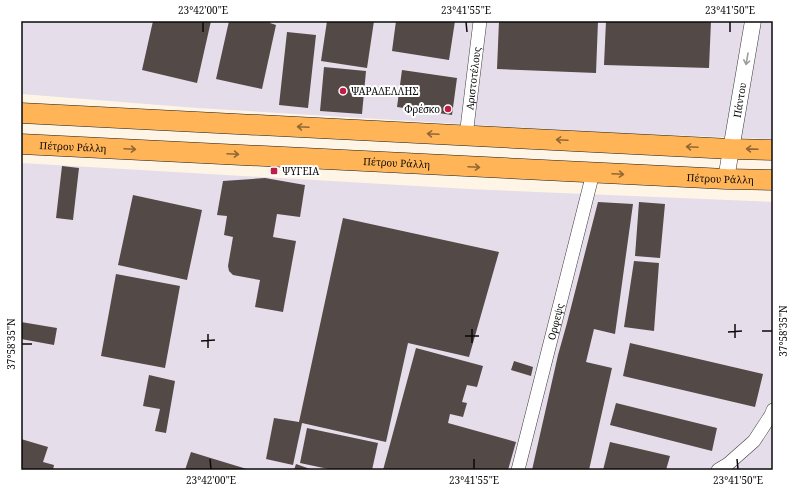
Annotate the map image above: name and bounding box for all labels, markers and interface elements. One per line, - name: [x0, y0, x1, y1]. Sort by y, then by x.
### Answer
- text: 23°42'00"E: [178, 3, 228, 17]
- text: 23°41'55"E: [441, 3, 491, 17]
- text: 23°41'50"E: [705, 3, 755, 17]
- street label: Αριστοτέλους: [462, 46, 484, 111]
- one-way arrow: [742, 53, 750, 66]
- street label: Πάντου: [730, 81, 749, 119]
- place label: ΨΑΡΑΔΕΛΛΗΣ: [351, 84, 418, 98]
- marker: ΨΑΡΑΔΕΛΛΗΣ: [338, 86, 348, 96]
- place label: Φρέσκο: [404, 102, 440, 116]
- marker: Φρέσκο: [443, 104, 453, 114]
- one-way arrow: [297, 124, 310, 131]
- one-way arrow: [427, 130, 440, 137]
- one-way arrow: [556, 137, 569, 144]
- street label: Πέτρου Ράλλη: [39, 138, 107, 155]
- one-way arrow: [686, 143, 699, 150]
- one-way arrow: [123, 145, 136, 153]
- one-way arrow: [746, 146, 759, 153]
- one-way arrow: [226, 151, 239, 158]
- street label: Πέτρου Ράλλη: [363, 154, 430, 171]
- one-way arrow: [467, 163, 480, 170]
- place label: ΨΥΓΕΙΑ: [282, 164, 320, 178]
- marker: ΨΥΓΕΙΑ: [269, 166, 279, 176]
- one-way arrow: [611, 170, 624, 178]
- street label: Πέτρου Ράλλη: [686, 170, 754, 187]
- street label: Ορφεψς: [544, 302, 567, 341]
- text: 37°58'35"N: [776, 305, 790, 357]
- text: 37°58'35"N: [4, 318, 18, 370]
- text: 23°42'00"E: [186, 473, 236, 487]
- text: 23°41'55"E: [449, 473, 499, 487]
- text: 23°41'50"E: [713, 473, 763, 487]

